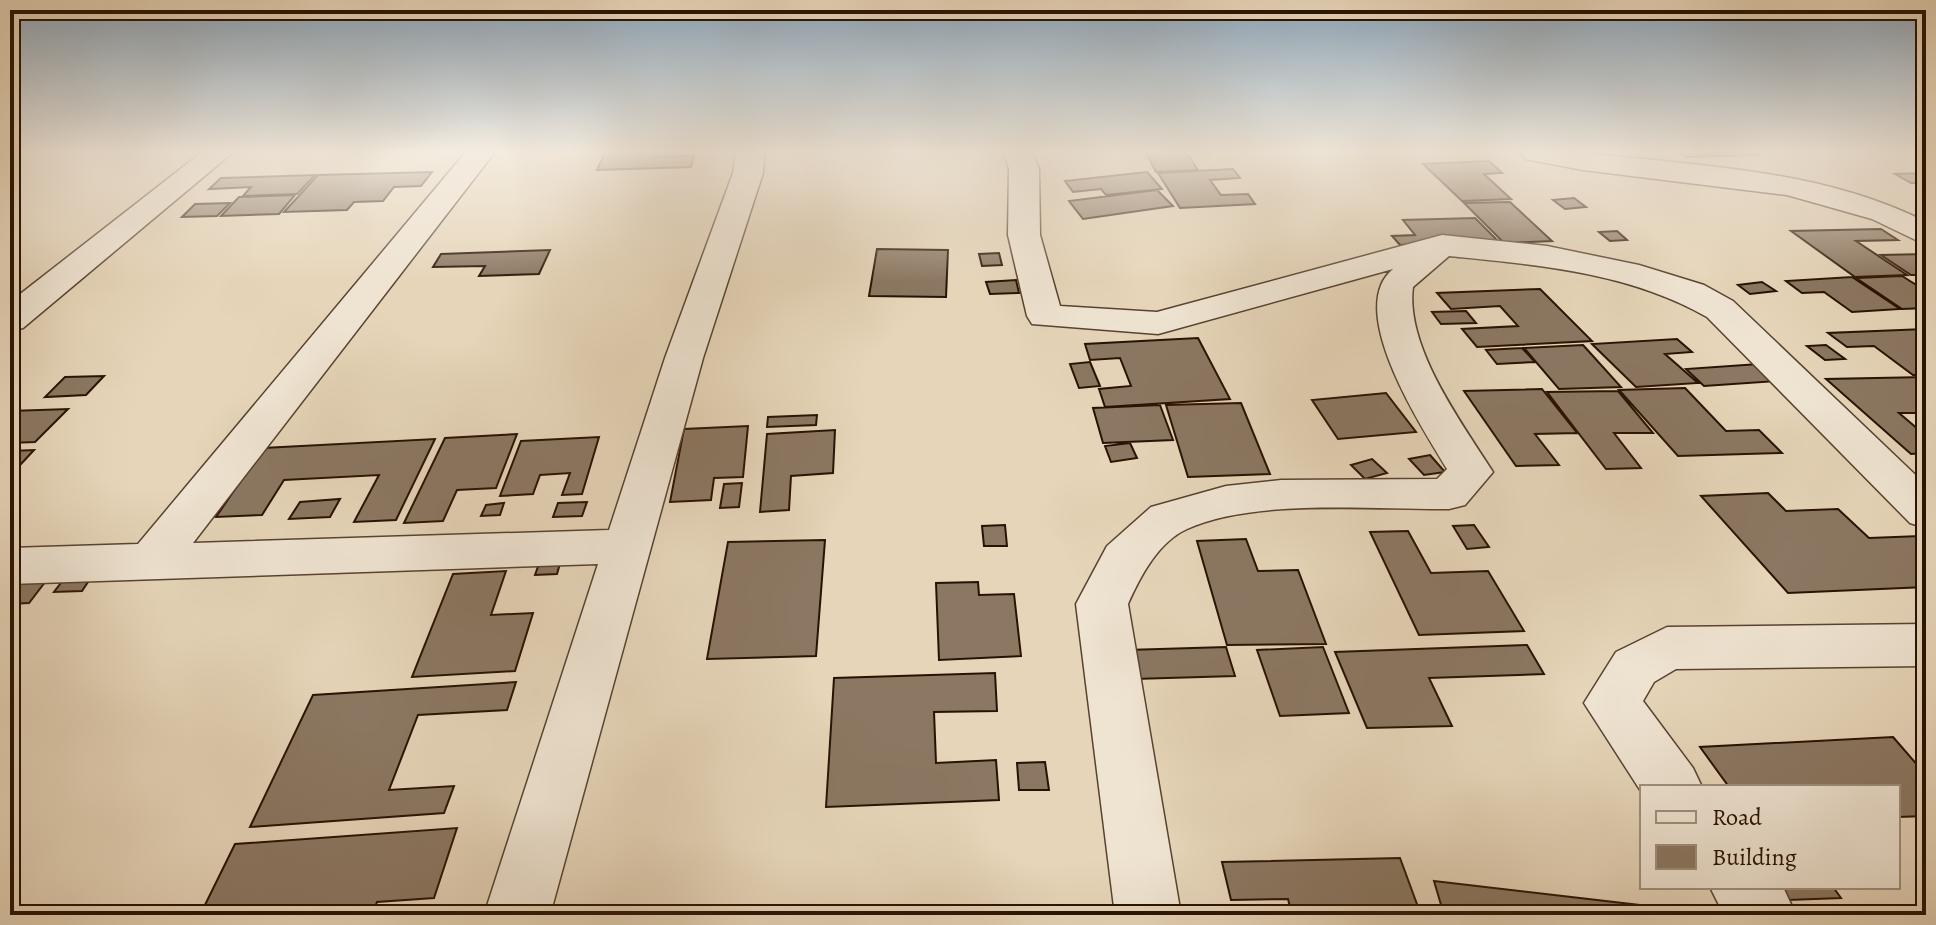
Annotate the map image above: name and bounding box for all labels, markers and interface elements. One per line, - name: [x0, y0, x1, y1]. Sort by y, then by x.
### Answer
- legend: [1640, 785, 1900, 889]
- text: Road: [1712, 801, 1762, 833]
- text: Building: [1712, 841, 1797, 873]

